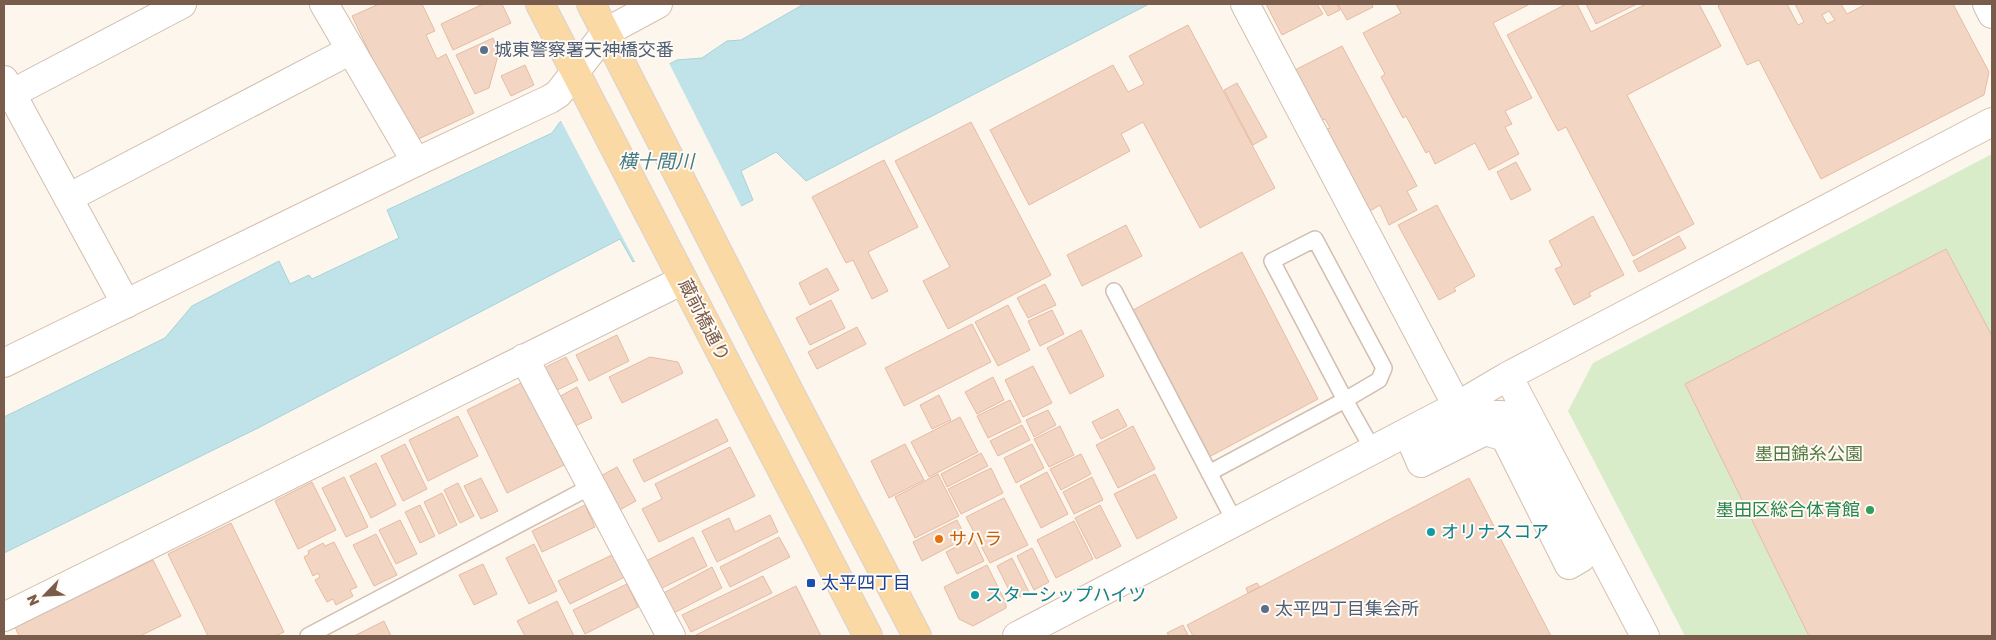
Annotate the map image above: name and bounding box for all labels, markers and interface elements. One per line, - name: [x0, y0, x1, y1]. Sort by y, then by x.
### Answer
- place label: 城東警察署天神橋交番: [494, 38, 674, 60]
- marker: 城東警察署天神橋交番: [478, 44, 490, 56]
- water label: 横十間川: [618, 149, 696, 172]
- street label: 蔵前橋通り: [675, 274, 735, 365]
- park label: 墨田錦糸公園: [1755, 442, 1863, 464]
- place label: 墨田区総合体育館: [1716, 498, 1860, 520]
- marker: 墨田区総合体育館: [1864, 504, 1876, 516]
- place label: オリナスコア: [1441, 520, 1549, 542]
- marker: オリナスコア: [1425, 526, 1437, 538]
- place label: サハラ: [949, 527, 1002, 549]
- marker: サハラ: [933, 533, 945, 545]
- north arrow: [20, 570, 70, 620]
- place label: 太平四丁目: [821, 571, 911, 593]
- marker: 太平四丁目: [805, 577, 817, 589]
- place label: スターシップハイツ: [985, 583, 1146, 605]
- marker: スターシップハイツ: [969, 589, 981, 601]
- text: N: [23, 592, 43, 609]
- place label: 太平四丁目集会所: [1275, 597, 1419, 619]
- marker: 太平四丁目集会所: [1259, 603, 1271, 615]

